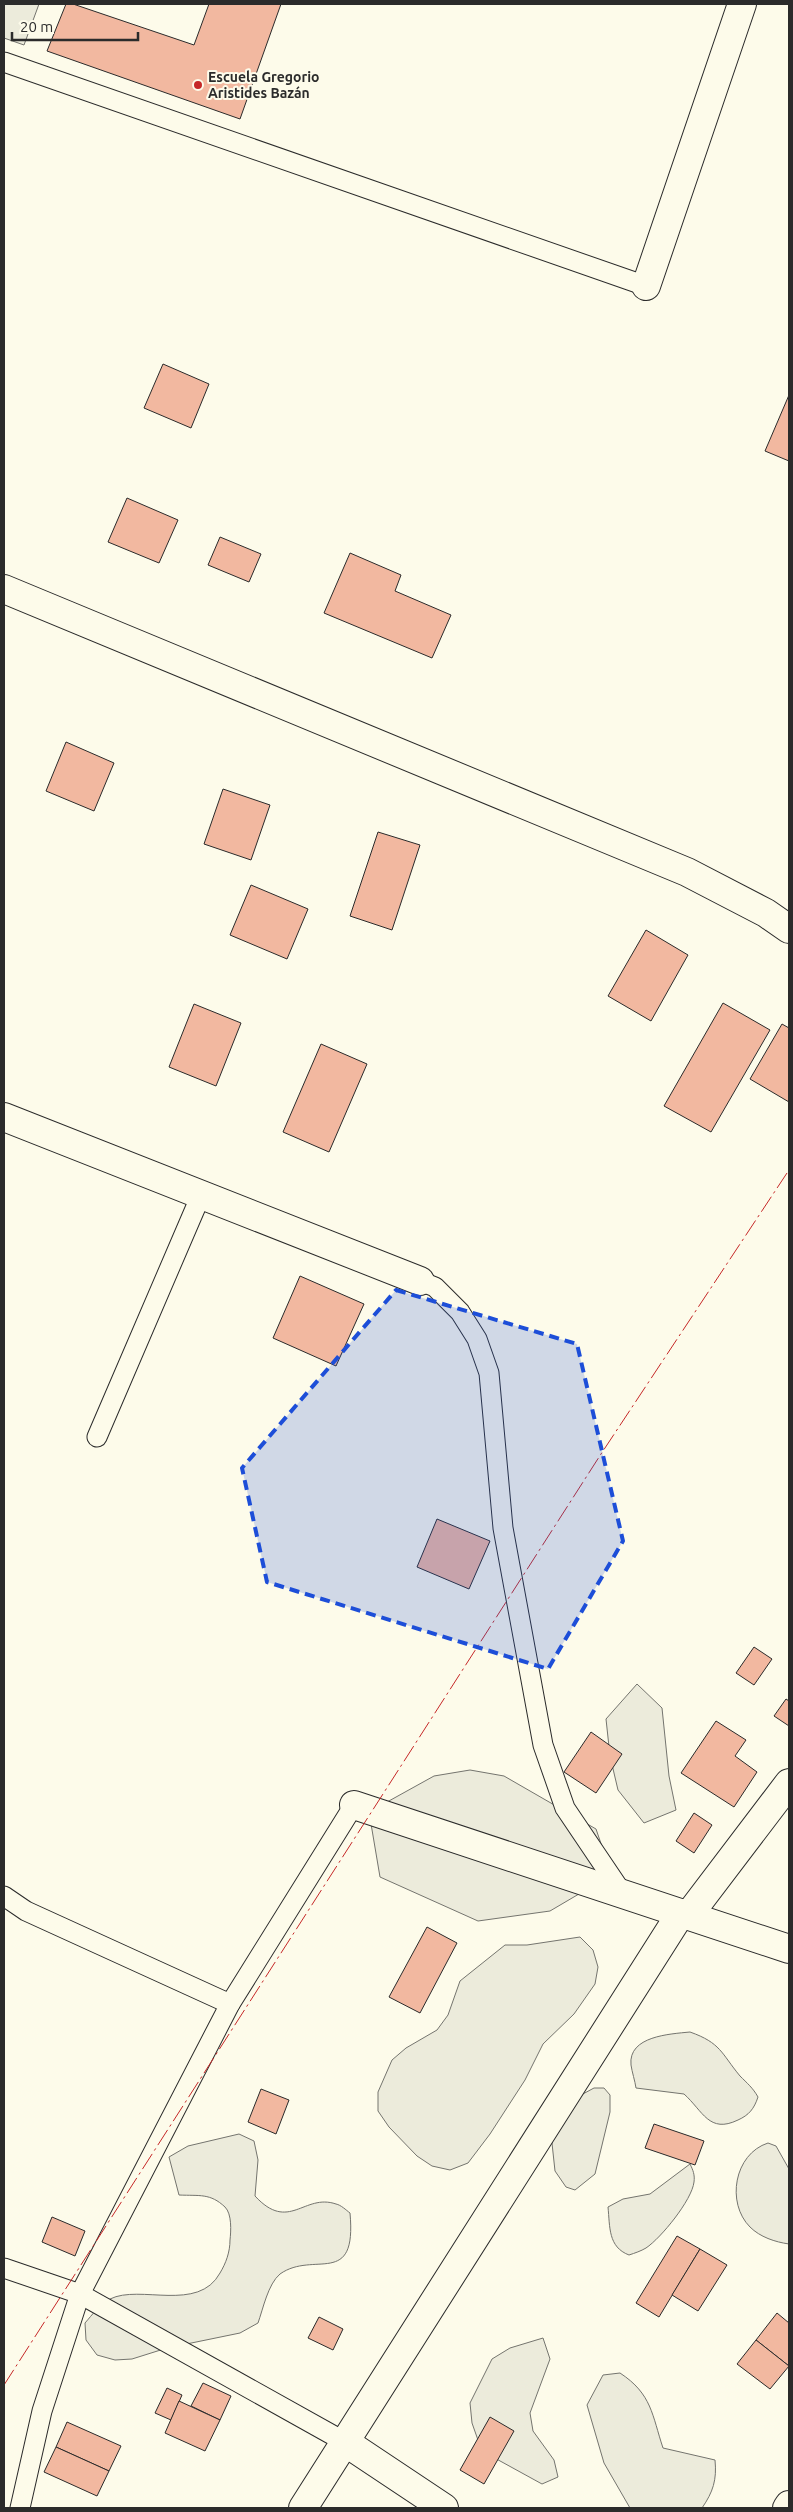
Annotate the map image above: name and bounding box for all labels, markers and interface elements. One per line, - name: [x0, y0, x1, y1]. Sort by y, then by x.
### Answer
- scale bar: [12, 10, 139, 42]
- text: 20 m: [20, 18, 53, 35]
- place label: Escuela Gregorio Aristides Bazán: [208, 69, 320, 101]
- marker: Escuela Gregorio Aristides Bazán: [192, 79, 204, 91]

